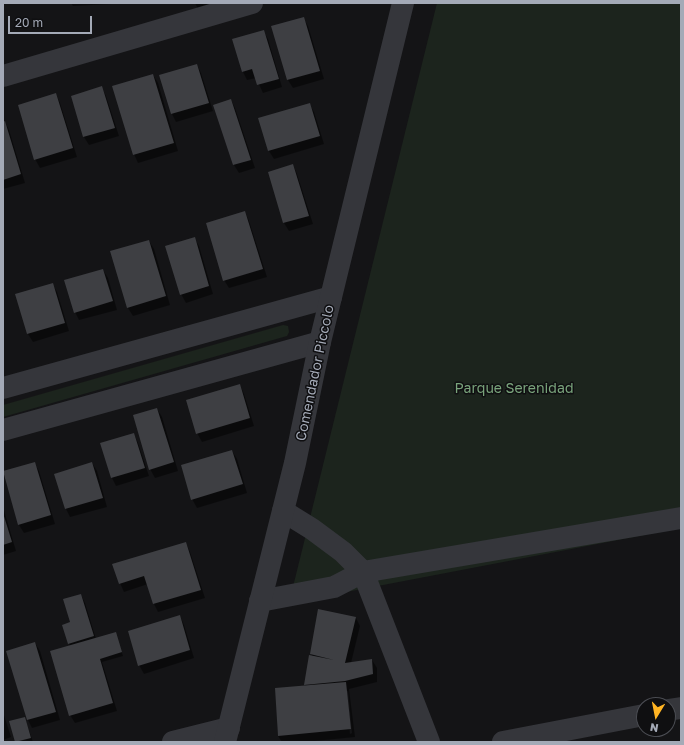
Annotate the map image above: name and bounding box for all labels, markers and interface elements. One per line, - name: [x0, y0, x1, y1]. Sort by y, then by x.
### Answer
- scale bar: [10, 8, 94, 34]
- text: 20 m: [15, 15, 43, 30]
- street label: Comendador Piccolo: [292, 303, 338, 443]
- park label: Parque Serenidad: [455, 381, 573, 397]
- north arrow: [636, 697, 676, 737]
- text: N: [649, 721, 659, 735]

